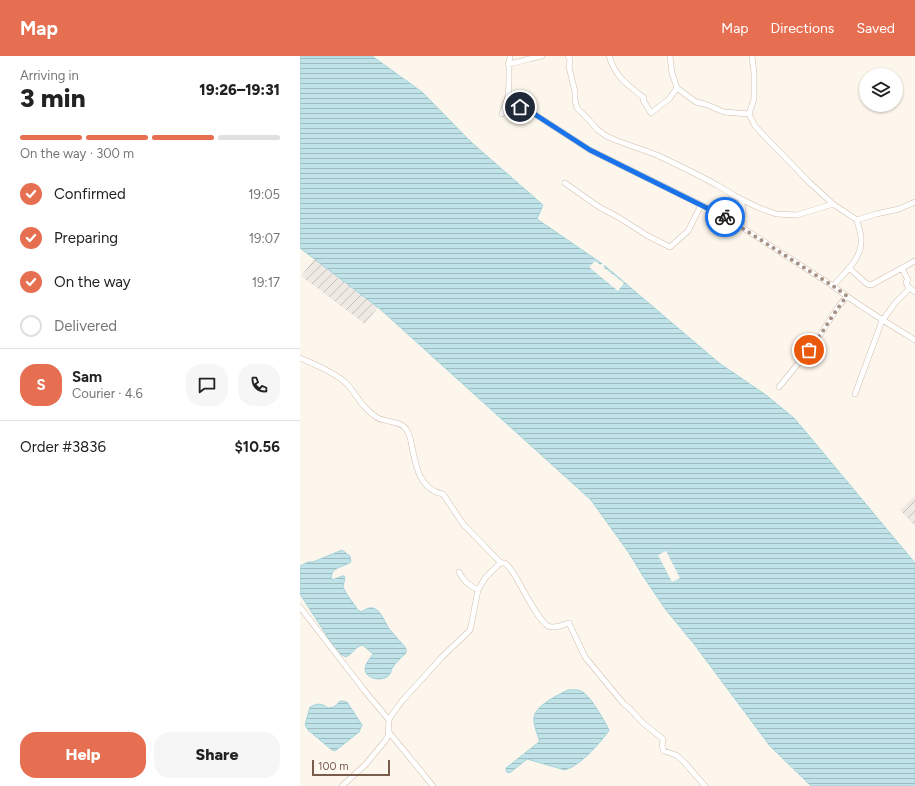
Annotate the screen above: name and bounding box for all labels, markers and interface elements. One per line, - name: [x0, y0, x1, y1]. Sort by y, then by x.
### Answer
- text: Map: [20, 17, 58, 40]
- text: Map: [721, 20, 749, 37]
- text: Directions: [771, 20, 834, 37]
- text: Saved: [856, 20, 895, 37]
- text: Arriving in: [20, 68, 79, 83]
- map controls: [859, 68, 903, 112]
- button: layers: [859, 68, 903, 112]
- text: 19:26–19:31: [199, 81, 280, 99]
- text: 3 min: [20, 82, 86, 114]
- pin: [503, 90, 537, 124]
- icon: home: [509, 96, 531, 118]
- text: On the way · 300 m: [20, 146, 134, 161]
- icon: check: [20, 183, 42, 205]
- text: Confirmed: [54, 185, 126, 203]
- text: 19:05: [248, 187, 280, 202]
- courier: [705, 197, 745, 237]
- icon: bike: [714, 206, 736, 228]
- icon: check: [20, 227, 42, 249]
- text: Preparing: [54, 229, 118, 247]
- text: 19:07: [249, 231, 280, 246]
- icon: check: [20, 271, 42, 293]
- text: On the way: [54, 273, 131, 291]
- text: 19:17: [252, 275, 280, 290]
- text: Delivered: [54, 317, 117, 335]
- pin: [792, 333, 826, 367]
- icon: bag: [798, 339, 820, 361]
- button: chat: [186, 364, 228, 406]
- button: phone: [238, 364, 280, 406]
- text: Sam: [72, 368, 102, 386]
- text: S: [36, 376, 46, 394]
- text: Courier · 4.6: [72, 386, 143, 401]
- text: Order #3836: [20, 438, 106, 456]
- text: $10.56: [235, 438, 280, 456]
- button: Help: [20, 732, 146, 778]
- button: Share: [154, 732, 280, 778]
- scale bar: [312, 758, 390, 777]
- text: 100 m: [318, 760, 349, 773]

